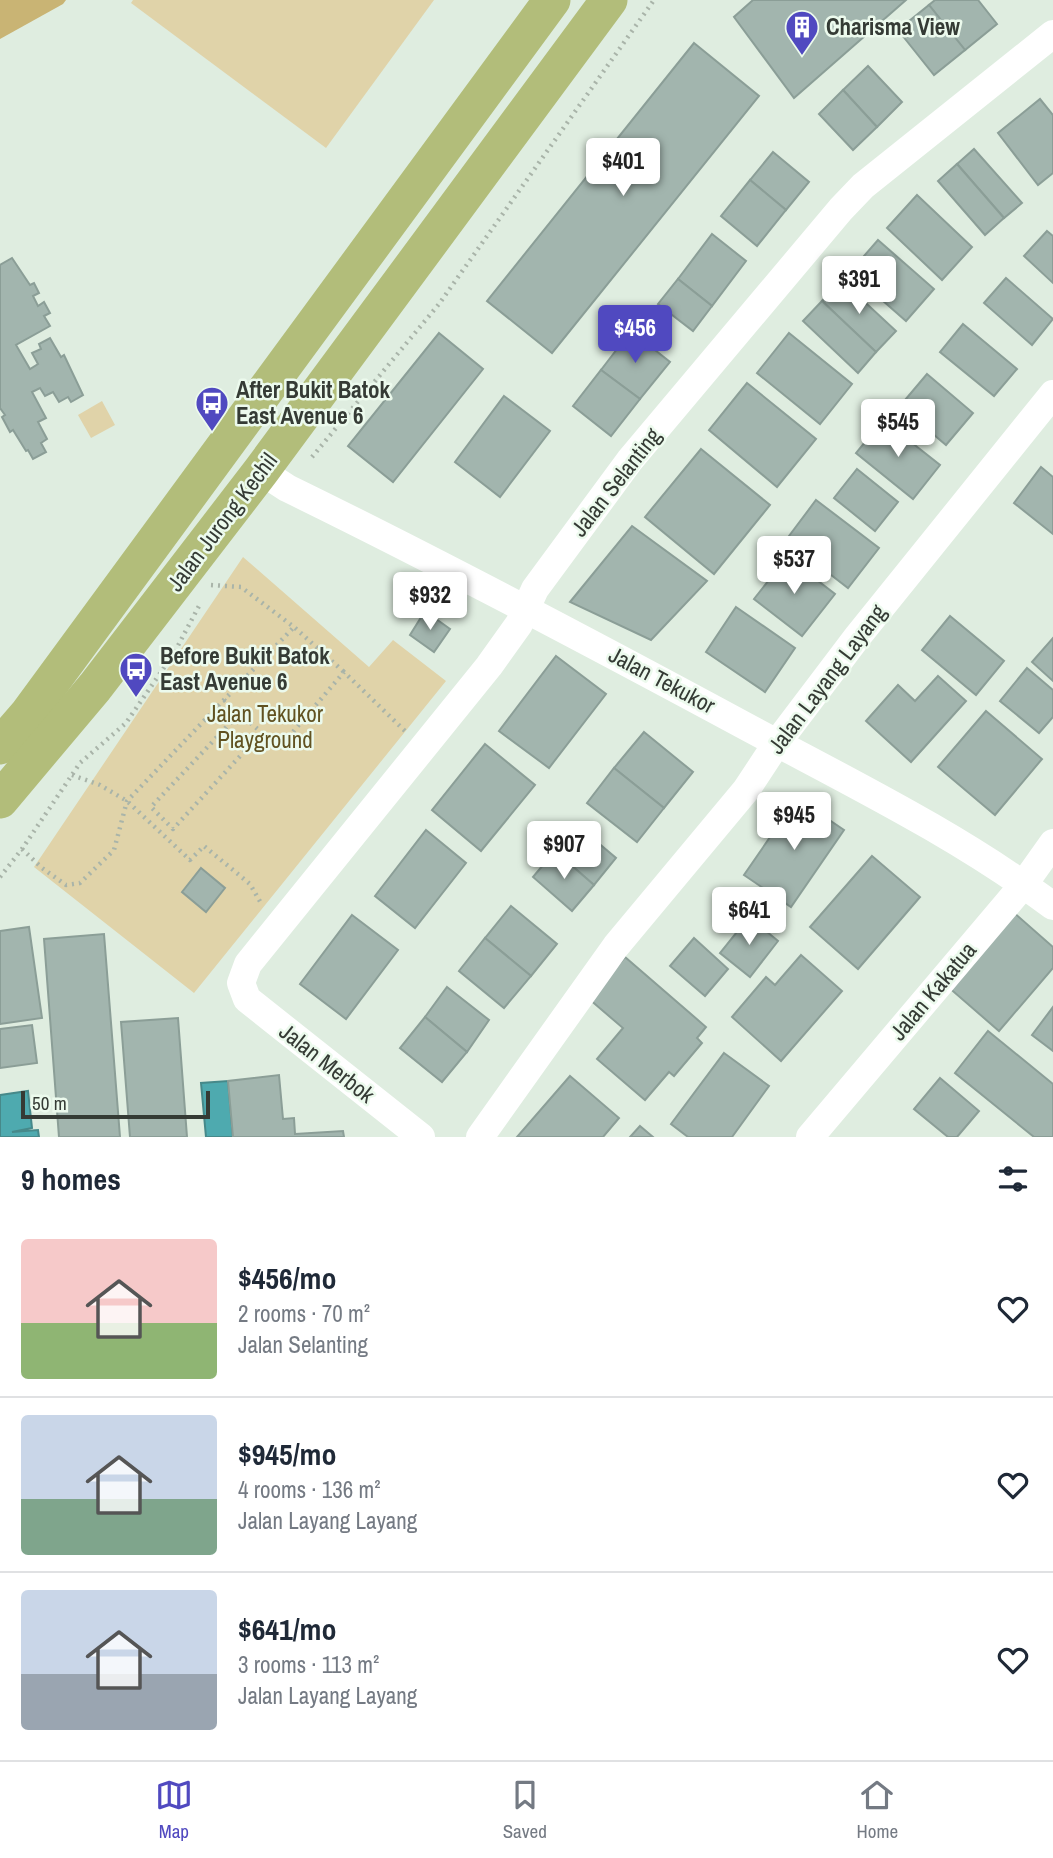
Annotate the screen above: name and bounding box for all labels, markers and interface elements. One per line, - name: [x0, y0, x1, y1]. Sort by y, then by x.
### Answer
- building icon: Charisma View: [783, 8, 821, 57]
- place label: Charisma View: [826, 11, 960, 42]
- pin: $401: [582, 138, 664, 198]
- text: $401: [602, 145, 644, 176]
- pin: $391: [818, 256, 900, 316]
- text: $391: [838, 263, 880, 294]
- pin: $456: [594, 306, 676, 365]
- text: $456: [614, 312, 656, 343]
- place label: After Bukit Batok East Avenue 6: [236, 374, 391, 431]
- bus stop icon: After Bukit Batok East Avenue 6: [193, 384, 231, 433]
- pin: $545: [857, 400, 939, 459]
- text: $545: [877, 406, 919, 437]
- street label: Jalan Selanting: [563, 421, 668, 542]
- street label: Jalan Jurong Kechil: [159, 446, 284, 597]
- pin: $537: [753, 536, 835, 596]
- text: $537: [773, 543, 815, 574]
- pin: $932: [389, 572, 471, 632]
- text: $932: [409, 579, 451, 610]
- street label: Jalan Layang Layang: [760, 597, 893, 760]
- street label: Jalan Tekukor: [604, 639, 721, 721]
- place label: Before Bukit Batok East Avenue 6: [160, 640, 330, 697]
- bus stop icon: Before Bukit Batok East Avenue 6: [117, 650, 155, 699]
- park label: Jalan Tekukor Playground: [207, 698, 324, 755]
- pin: $945: [753, 792, 835, 852]
- text: $945: [773, 799, 815, 830]
- pin: $907: [523, 822, 605, 881]
- text: $907: [543, 828, 585, 859]
- pin: $641: [708, 888, 790, 947]
- text: $641: [728, 894, 770, 925]
- street label: Jalan Kakatua: [882, 935, 983, 1046]
- street label: Jalan Merbok: [273, 1016, 382, 1110]
- scale bar: [21, 1088, 210, 1120]
- text: 50 m: [32, 1090, 67, 1116]
- text: 9 homes: [21, 1159, 121, 1199]
- icon: filters: [994, 1160, 1032, 1198]
- text: $456/mo: [238, 1258, 336, 1298]
- icon: home: [77, 1267, 161, 1351]
- icon: heart: [994, 1290, 1032, 1328]
- text: 2 rooms · 70 m²: [238, 1298, 370, 1329]
- text: Jalan Selanting: [238, 1329, 368, 1360]
- text: $945/mo: [238, 1434, 336, 1474]
- icon: home: [77, 1443, 161, 1527]
- icon: heart: [994, 1466, 1032, 1504]
- text: 4 rooms · 136 m²: [238, 1474, 381, 1505]
- text: Jalan Layang Layang: [238, 1505, 417, 1536]
- text: $641/mo: [238, 1609, 336, 1649]
- icon: home: [77, 1618, 161, 1702]
- icon: heart: [994, 1641, 1032, 1679]
- text: 3 rooms · 113 m²: [238, 1649, 379, 1680]
- text: Jalan Layang Layang: [238, 1680, 417, 1711]
- tab: Map: [155, 1776, 193, 1844]
- tab: Saved: [503, 1776, 547, 1844]
- tab: Home: [857, 1776, 898, 1844]

